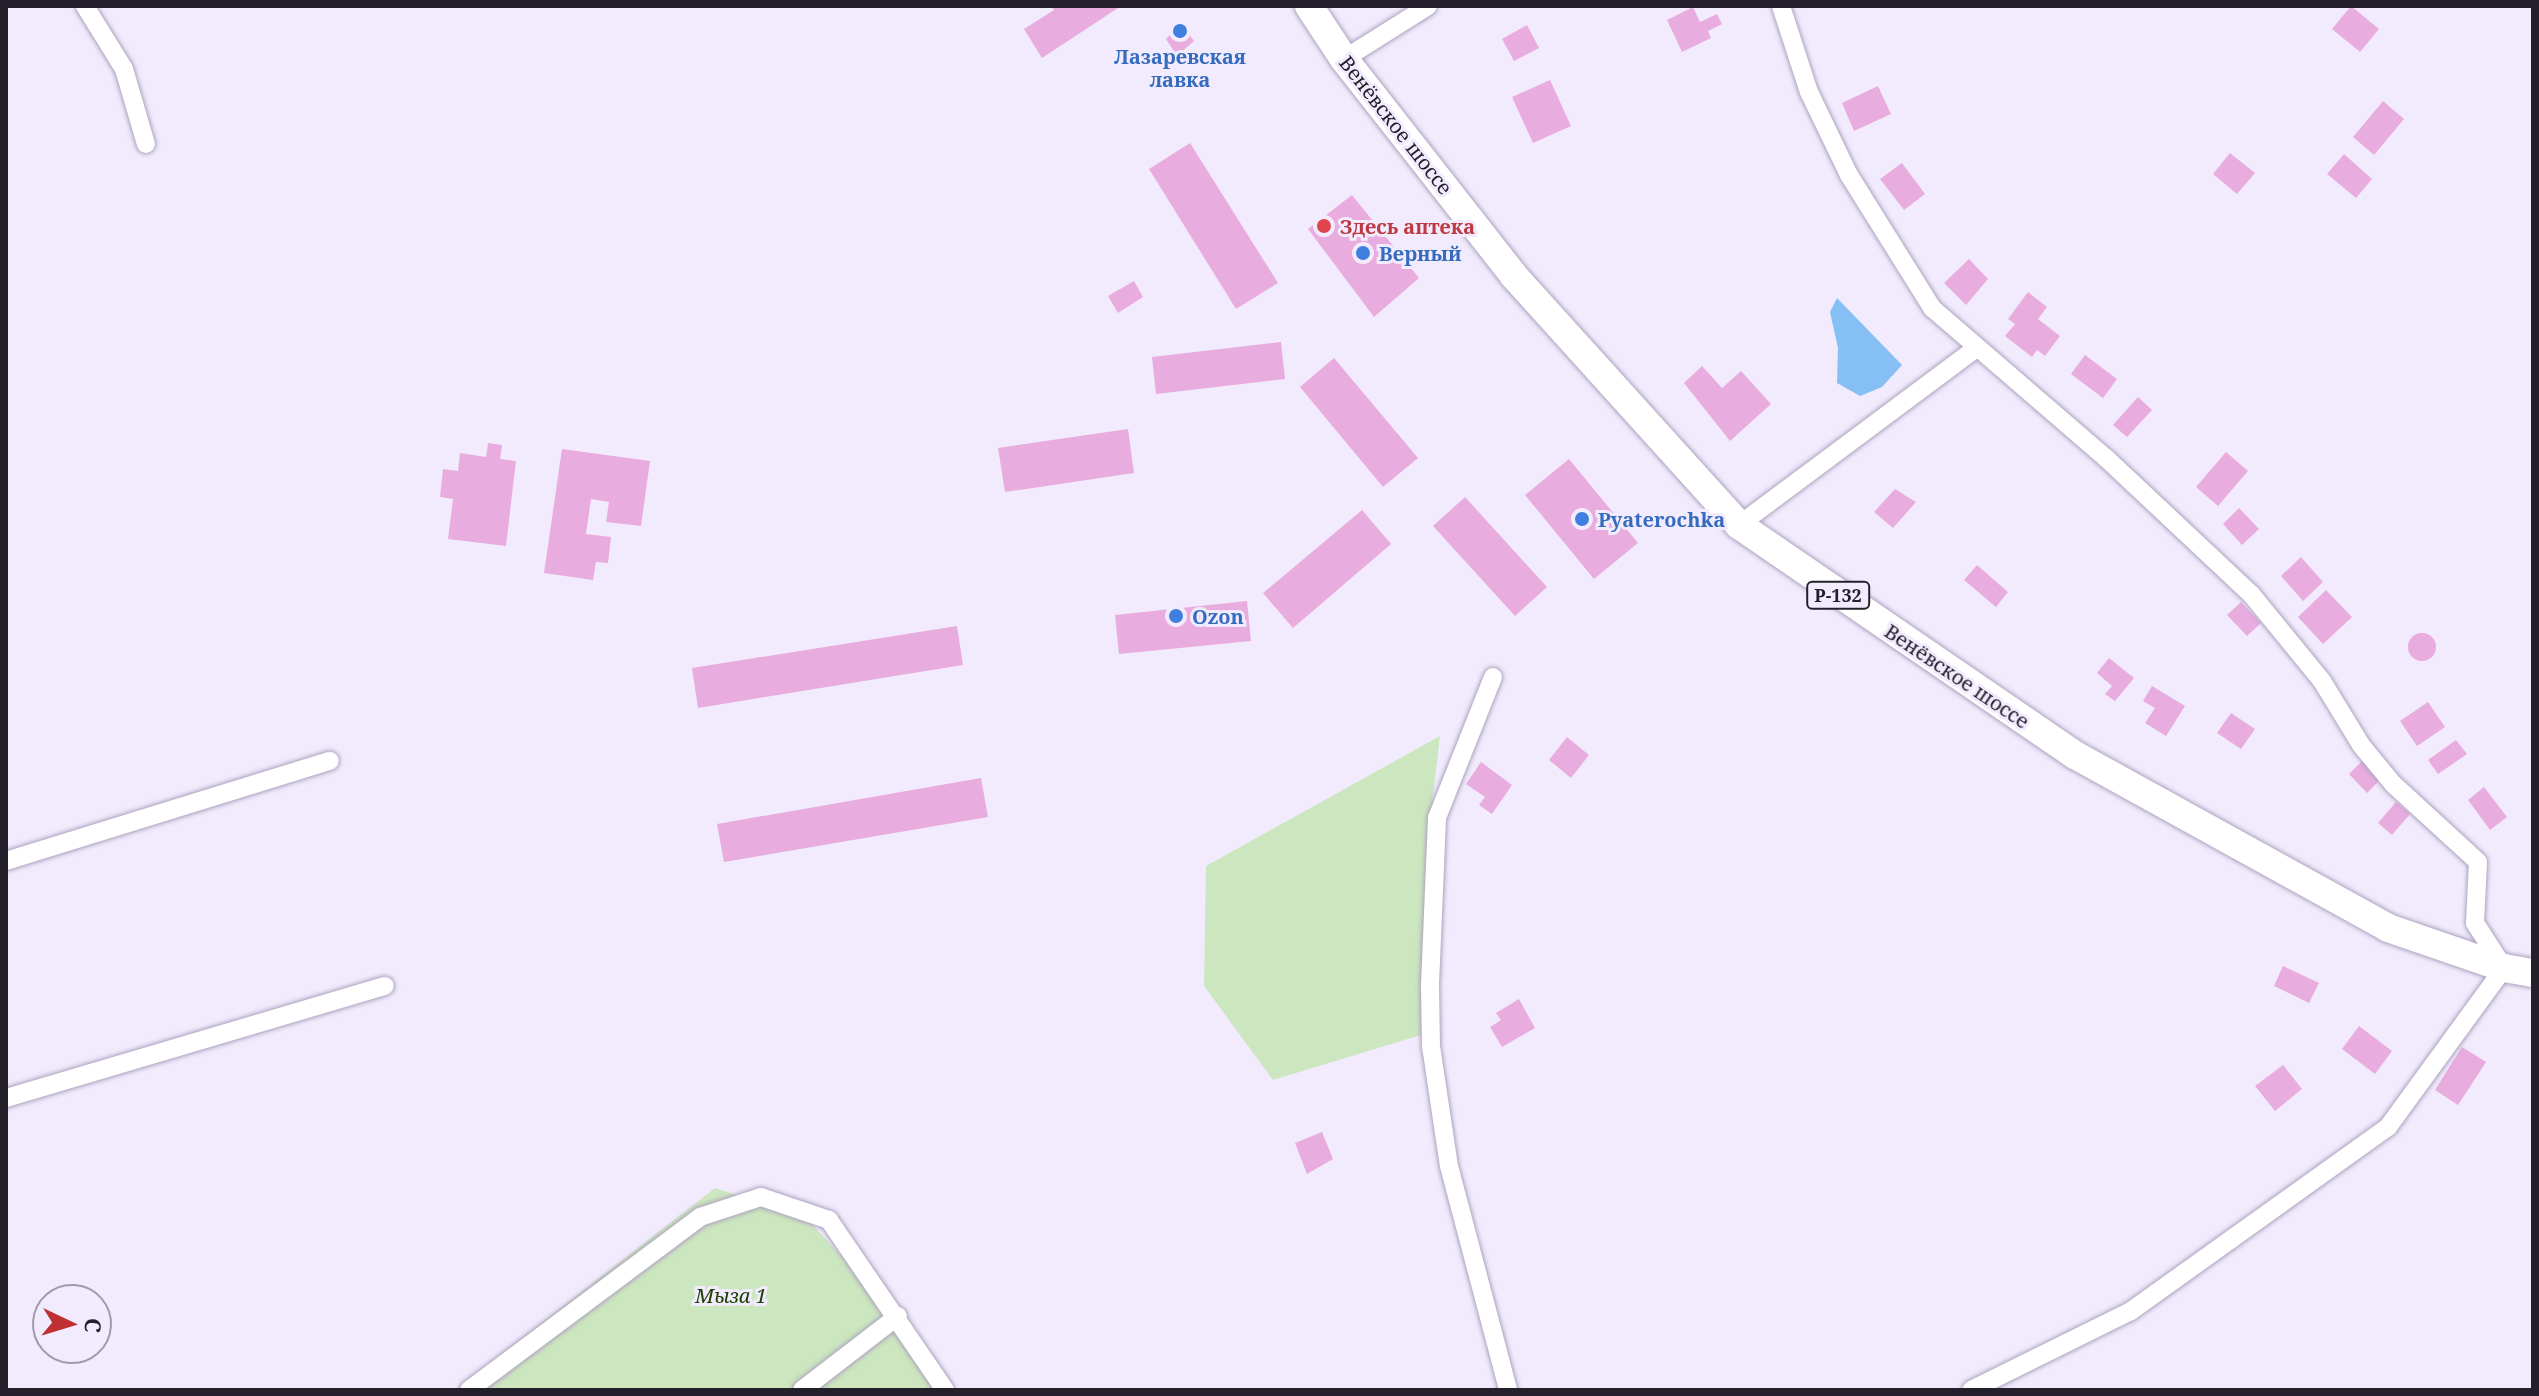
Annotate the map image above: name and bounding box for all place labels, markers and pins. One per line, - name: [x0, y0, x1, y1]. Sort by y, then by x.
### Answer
- marker: Лазаревская лавка: [1171, 22, 1189, 40]
- place label: Лазаревская лавка: [1114, 44, 1246, 91]
- place label: Здесь аптека: [1340, 214, 1475, 238]
- marker: Здесь аптека: [1315, 217, 1333, 235]
- place label: Верный: [1379, 241, 1462, 265]
- marker: Верный: [1354, 244, 1372, 262]
- place label: Pyaterochka: [1598, 507, 1725, 531]
- marker: Pyaterochka: [1573, 510, 1591, 528]
- place label: Ozon: [1192, 604, 1244, 628]
- marker: Ozon: [1167, 607, 1185, 625]

